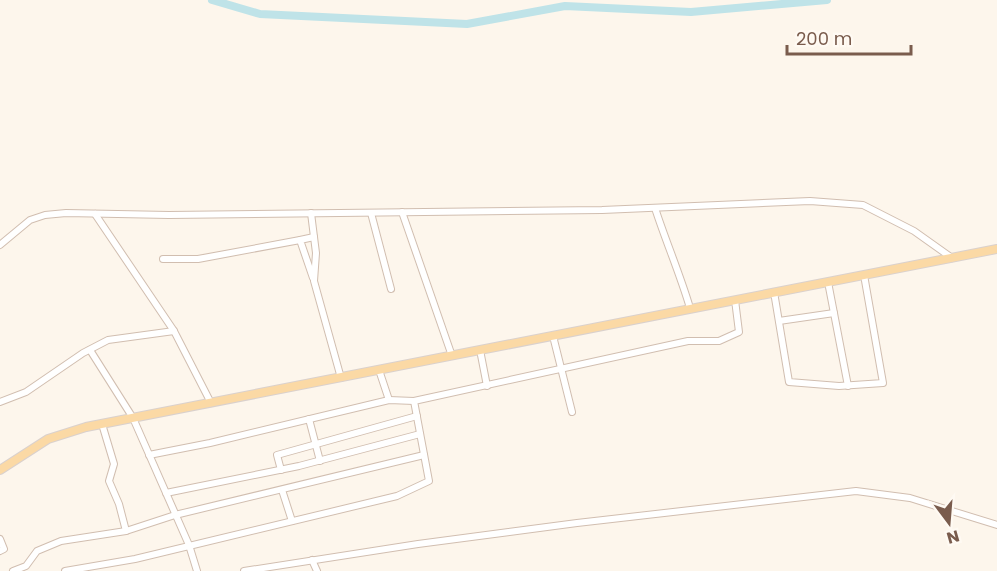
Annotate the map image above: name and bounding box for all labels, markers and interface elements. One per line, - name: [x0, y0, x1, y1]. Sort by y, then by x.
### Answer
- scale bar: [787, 18, 912, 56]
- text: 200 m: [796, 26, 852, 51]
- north arrow: [919, 493, 979, 553]
- text: N: [944, 524, 962, 550]

